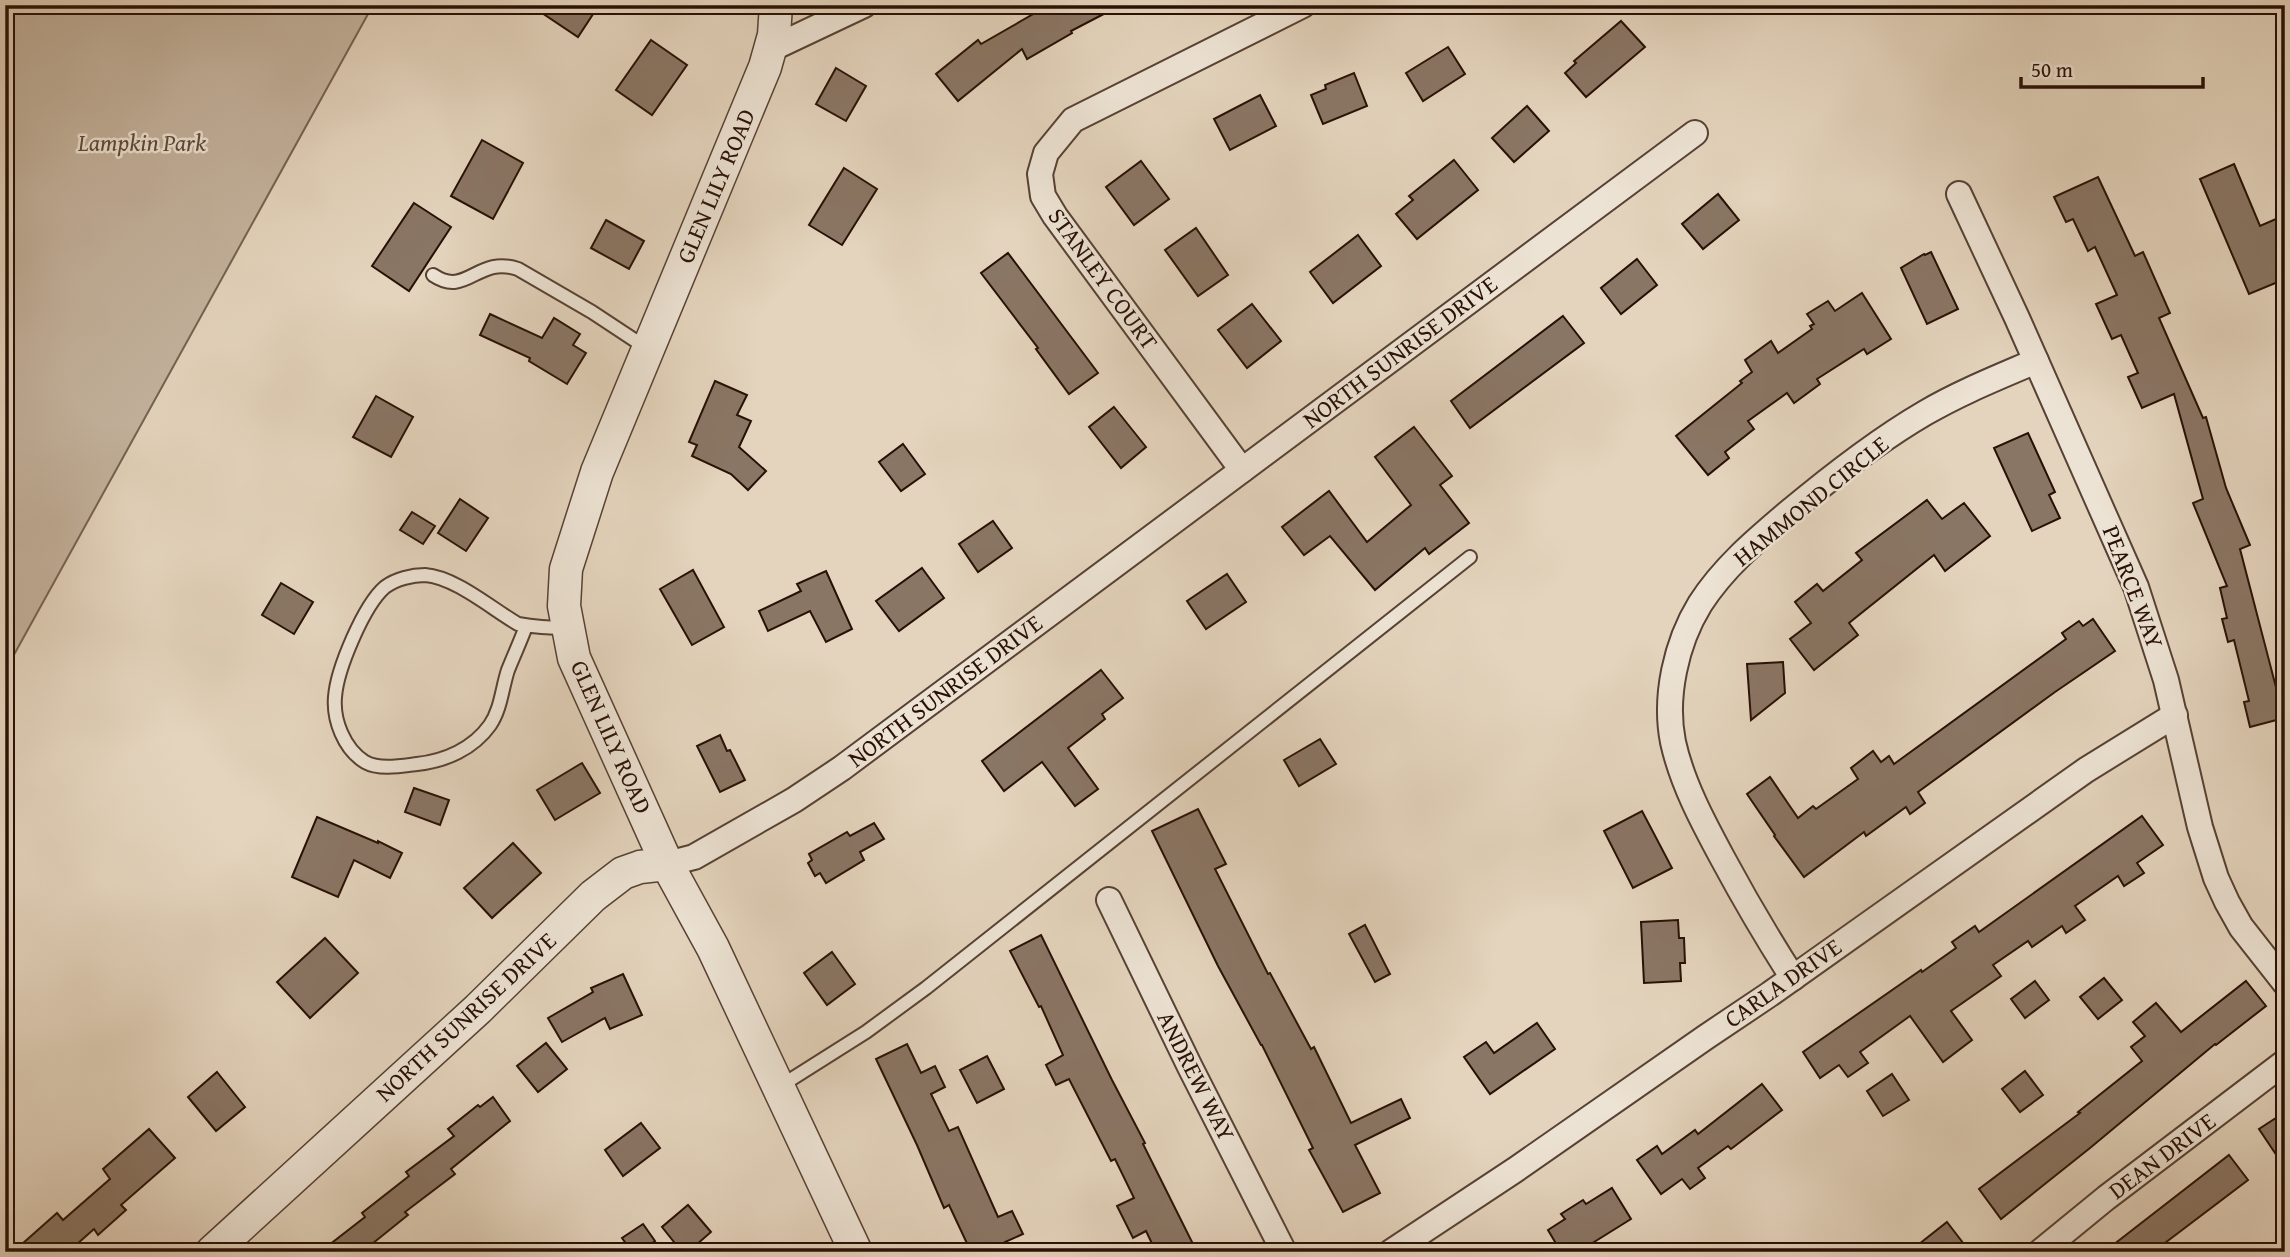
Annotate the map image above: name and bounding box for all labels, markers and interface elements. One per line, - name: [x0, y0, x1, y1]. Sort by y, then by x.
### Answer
- scale bar: [2021, 46, 2202, 90]
- text: 50 m: [2031, 54, 2073, 85]
- street label: GLEN LILY ROAD: [667, 103, 764, 268]
- park label: Lampkin Park: [77, 125, 206, 160]
- street label: STANLEY COURT: [1040, 201, 1167, 357]
- street label: NORTH SUNRISE DRIVE: [1295, 267, 1504, 436]
- street label: HAMMOND CIRCLE: [1725, 427, 1896, 574]
- street label: PEARCE WAY: [2094, 520, 2173, 653]
- street label: NORTH SUNRISE DRIVE: [840, 606, 1049, 775]
- street label: GLEN LILY ROAD: [562, 654, 661, 819]
- street label: NORTH SUNRISE DRIVE: [368, 924, 564, 1110]
- street label: CARLA DRIVE: [1717, 929, 1848, 1036]
- street label: ANDREW WAY: [1149, 1005, 1244, 1147]
- street label: DEAN DRIVE: [2101, 1104, 2223, 1207]

